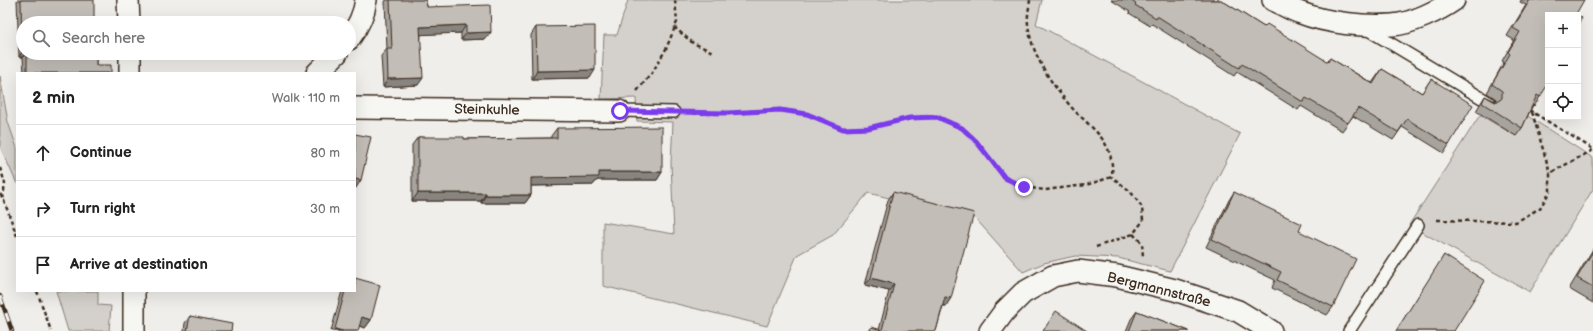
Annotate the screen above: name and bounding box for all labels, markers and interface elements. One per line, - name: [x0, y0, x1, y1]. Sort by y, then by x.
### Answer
- map controls: [1545, 12, 1581, 120]
- button: +: [1545, 12, 1581, 48]
- search box: [16, 16, 356, 60]
- icon: search: [30, 27, 52, 49]
- text: Search here: [62, 29, 145, 48]
- button: −: [1545, 48, 1581, 84]
- button: locate: [1545, 84, 1581, 120]
- text: 2 min: [32, 88, 75, 108]
- text: Walk · 110 m: [272, 90, 340, 106]
- street label: Steinkuhle: [454, 100, 520, 119]
- route start: [611, 102, 629, 120]
- icon: ahead: [32, 142, 54, 164]
- text: Continue: [70, 143, 132, 162]
- text: 80 m: [311, 145, 340, 161]
- route end: [1015, 178, 1033, 196]
- icon: right: [32, 198, 54, 220]
- text: Turn right: [70, 199, 135, 218]
- text: 30 m: [310, 201, 340, 217]
- icon: arrive: [32, 254, 54, 276]
- text: Arrive at destination: [70, 255, 208, 274]
- street label: Bergmannstraße: [1105, 268, 1212, 311]

